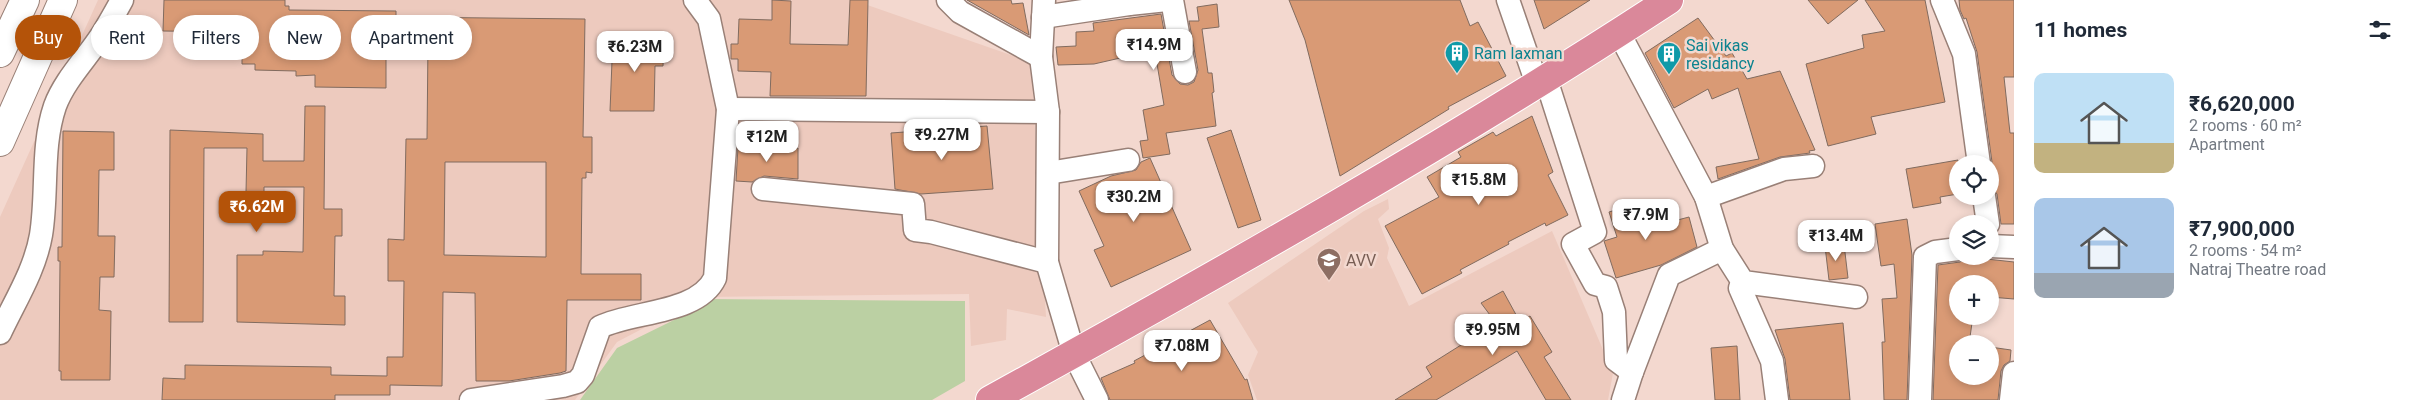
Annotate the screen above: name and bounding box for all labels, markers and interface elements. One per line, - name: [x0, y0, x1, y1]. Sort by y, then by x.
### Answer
- chip: Buy: [15, 15, 81, 60]
- chip: Rent: [91, 15, 163, 60]
- chip: Filters: [173, 15, 259, 60]
- chip: New: [269, 15, 341, 60]
- chip: Apartment: [351, 15, 472, 60]
- icon: filters: [2366, 16, 2394, 44]
- text: 11 homes: [2034, 18, 2127, 42]
- pin: ₹14.9M: [1113, 28, 1195, 71]
- pin: ₹6.23M: [594, 30, 676, 73]
- text: ₹14.9M: [1127, 35, 1181, 54]
- place label: Sai vikas residancy: [1686, 36, 1755, 73]
- text: ₹6.23M: [608, 37, 662, 56]
- building icon: Ram laxman: [1444, 40, 1470, 74]
- building icon: Sai vikas residancy: [1656, 41, 1682, 75]
- place label: Ram laxman: [1474, 44, 1563, 63]
- text: ₹6,620,000: [2189, 92, 2295, 116]
- icon: home: [2074, 93, 2134, 153]
- text: 2 rooms · 60 m²: [2189, 116, 2302, 135]
- pin: ₹9.27M: [901, 119, 983, 161]
- pin: ₹12M: [737, 120, 797, 163]
- text: ₹9.27M: [915, 125, 969, 144]
- text: ₹12M: [747, 127, 787, 146]
- text: Apartment: [2189, 135, 2265, 154]
- map controls: [1949, 155, 1999, 385]
- button: locate: [1949, 155, 1999, 205]
- pin: ₹15.8M: [1438, 164, 1520, 206]
- text: ₹15.8M: [1452, 170, 1506, 189]
- pin: ₹30.2M: [1093, 180, 1175, 223]
- text: ₹30.2M: [1107, 187, 1161, 206]
- pin: ₹6.62M: [216, 190, 298, 233]
- text: ₹6.62M: [230, 197, 284, 216]
- pin: ₹7.9M: [1611, 198, 1681, 241]
- text: ₹7.9M: [1623, 205, 1669, 224]
- button: layers: [1949, 215, 1999, 265]
- text: ₹7,900,000: [2189, 217, 2295, 241]
- icon: home: [2074, 218, 2134, 278]
- pin: ₹13.4M: [1795, 220, 1877, 262]
- text: ₹13.4M: [1809, 226, 1863, 245]
- text: 2 rooms · 54 m²: [2189, 241, 2302, 260]
- school or university icon: AVV: [1316, 247, 1342, 281]
- place label: AVV: [1346, 251, 1376, 270]
- text: Natraj Theatre road: [2189, 260, 2326, 279]
- button: +: [1949, 275, 1999, 325]
- pin: ₹9.95M: [1452, 314, 1534, 356]
- text: ₹9.95M: [1466, 320, 1520, 339]
- pin: ₹7.08M: [1141, 330, 1223, 372]
- button: −: [1949, 335, 1999, 385]
- text: ₹7.08M: [1155, 336, 1209, 355]

